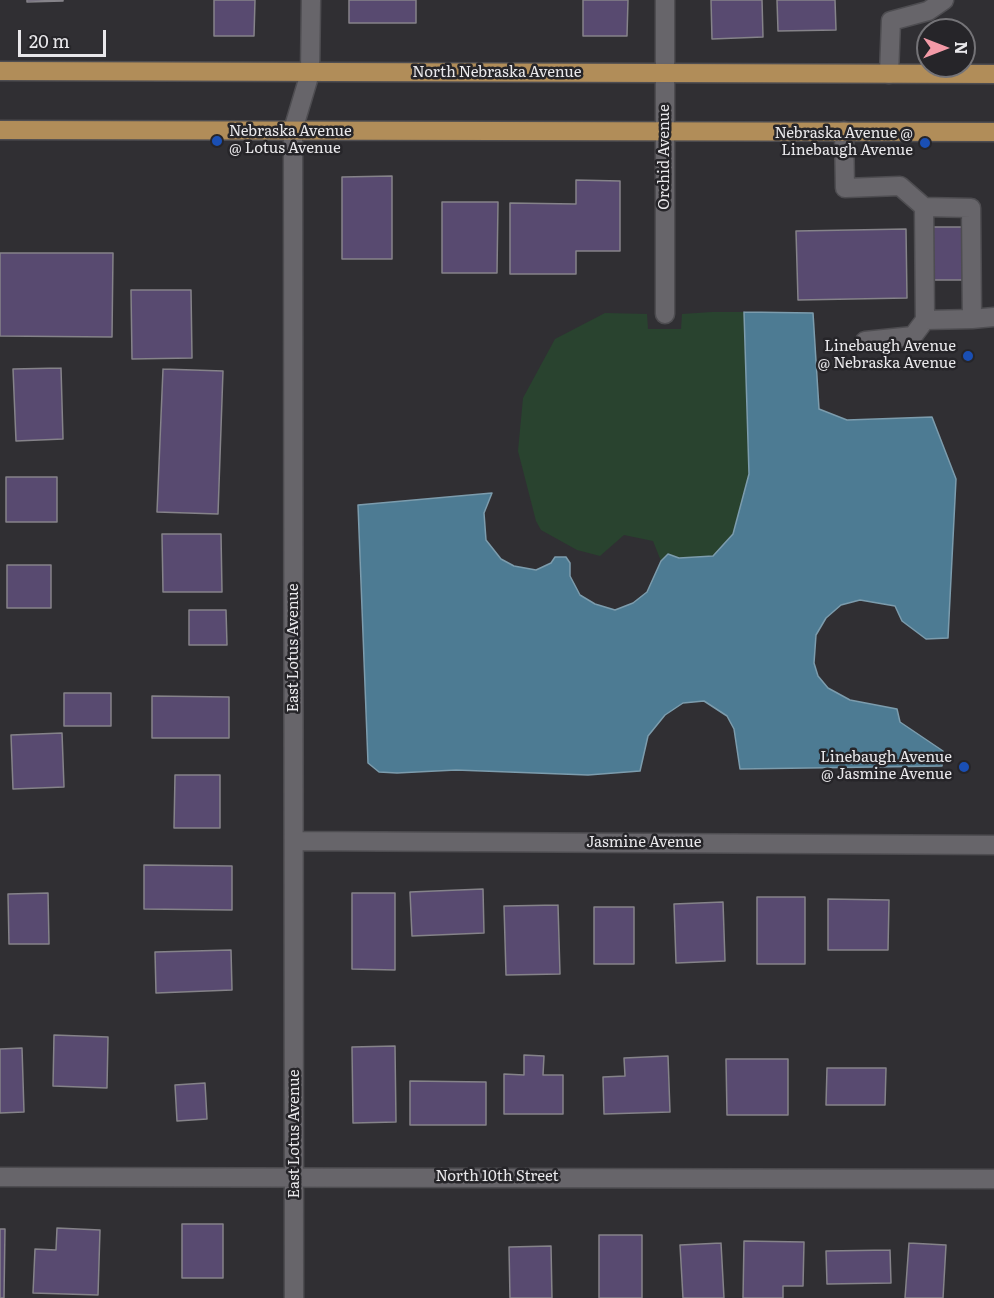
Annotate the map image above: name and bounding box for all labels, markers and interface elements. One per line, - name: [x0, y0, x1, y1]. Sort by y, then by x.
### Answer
- scale bar: [21, 18, 110, 56]
- north arrow: [916, 18, 976, 78]
- text: 20 m: [29, 27, 70, 54]
- text: N: [950, 41, 974, 55]
- street label: North Nebraska Avenue: [412, 64, 582, 82]
- street label: Orchid Avenue: [656, 104, 674, 210]
- place label: Nebraska Avenue @ Lotus Avenue: [229, 123, 352, 158]
- place label: Nebraska Avenue @ Linebaugh Avenue: [775, 125, 913, 160]
- marker: Nebraska Avenue @ Lotus Avenue: [210, 134, 224, 148]
- marker: Nebraska Avenue @ Linebaugh Avenue: [918, 136, 932, 150]
- place label: Linebaugh Avenue @ Nebraska Avenue: [818, 338, 956, 373]
- marker: Linebaugh Avenue @ Nebraska Avenue: [961, 349, 975, 363]
- street label: East Lotus Avenue: [285, 583, 303, 713]
- place label: Linebaugh Avenue @ Jasmine Avenue: [820, 749, 952, 784]
- marker: Linebaugh Avenue @ Jasmine Avenue: [957, 760, 971, 774]
- street label: Jasmine Avenue: [586, 834, 702, 852]
- street label: East Lotus Avenue: [286, 1069, 304, 1199]
- street label: North 10th Street: [435, 1168, 559, 1186]

